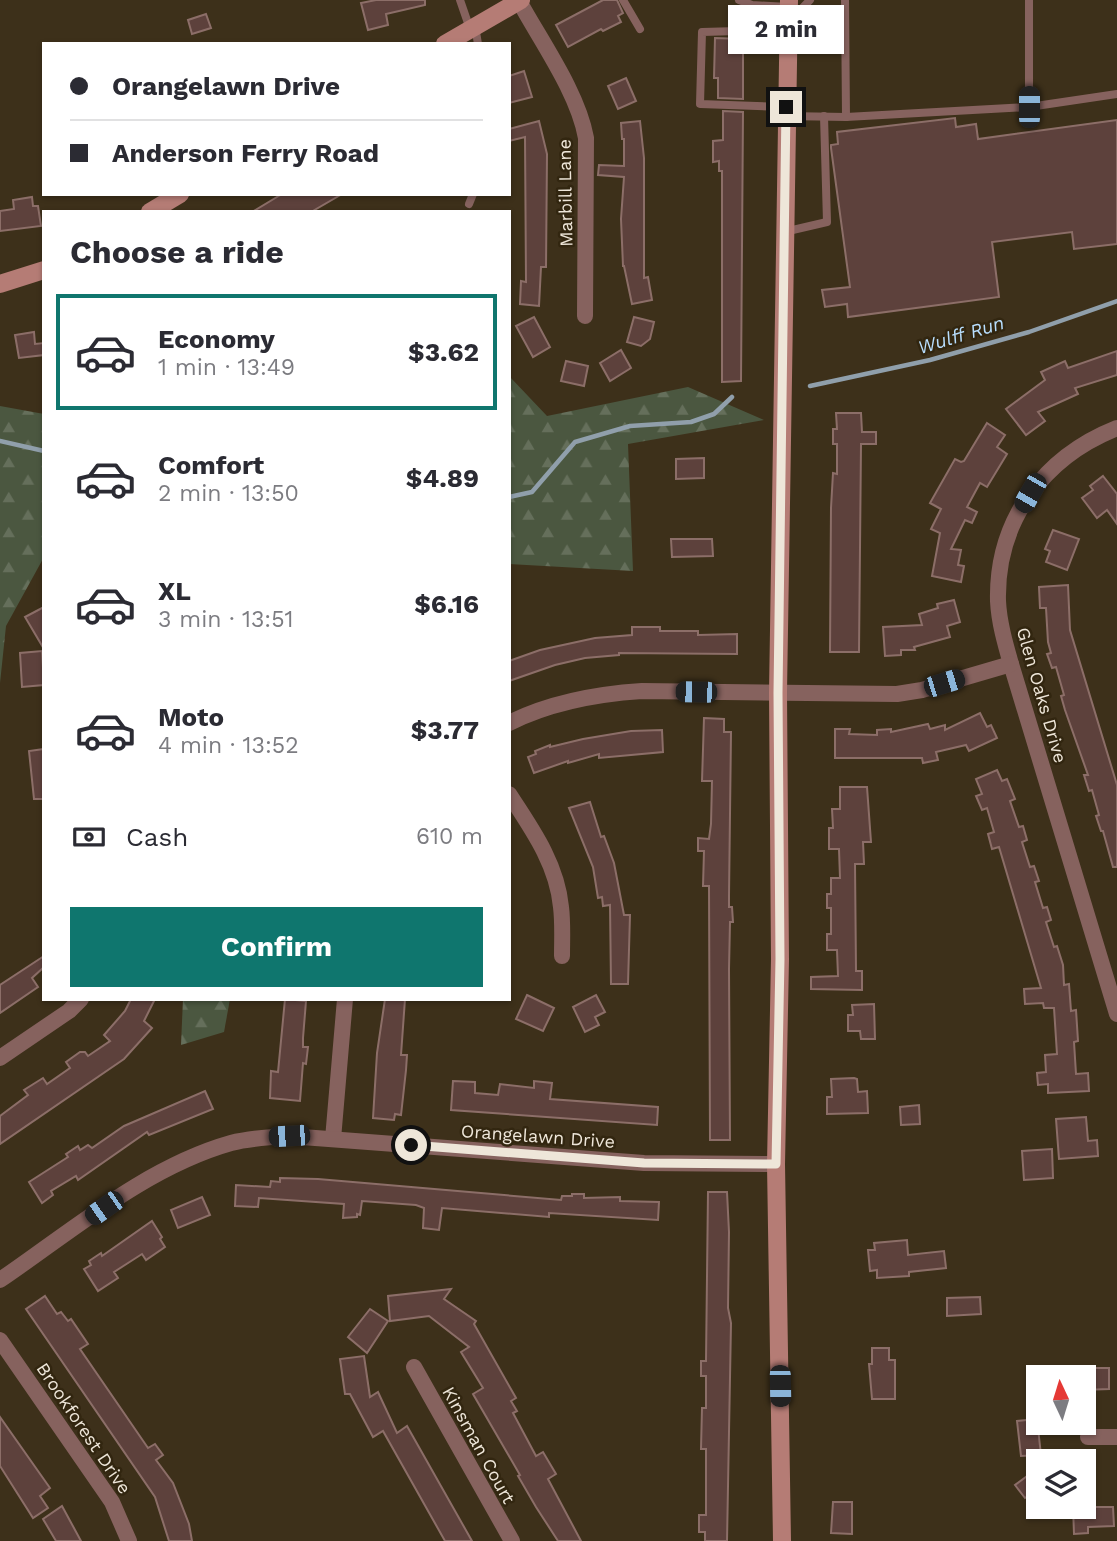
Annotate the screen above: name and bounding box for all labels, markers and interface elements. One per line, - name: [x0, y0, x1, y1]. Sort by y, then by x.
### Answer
- callout: 2 min: [728, 6, 844, 55]
- text: 2 min: [755, 16, 817, 43]
- text: Orangelawn Drive: [112, 71, 340, 101]
- car: [1019, 86, 1040, 128]
- route end: [770, 91, 802, 123]
- text: Anderson Ferry Road: [112, 138, 379, 168]
- street label: Marbill Lane: [554, 139, 576, 247]
- text: Choose a ride: [70, 233, 284, 271]
- water label: Wulff Run: [915, 311, 1007, 359]
- icon: car: [74, 321, 137, 384]
- text: Economy: [158, 324, 275, 354]
- text: $3.62: [408, 337, 479, 367]
- text: 1 min · 13:49: [158, 354, 295, 381]
- icon: car: [74, 447, 137, 510]
- text: Comfort: [158, 450, 264, 480]
- text: $4.89: [406, 463, 479, 493]
- car: [1011, 470, 1050, 516]
- text: 2 min · 13:50: [158, 480, 299, 507]
- icon: car: [74, 573, 137, 636]
- text: XL: [158, 576, 191, 606]
- text: $6.16: [414, 589, 479, 619]
- text: 3 min · 13:51: [158, 606, 294, 633]
- street label: Glen Oaks Drive: [1013, 625, 1071, 765]
- car: [921, 667, 968, 699]
- car: [675, 681, 718, 703]
- icon: car: [74, 699, 137, 762]
- text: Moto: [158, 702, 224, 732]
- text: $3.77: [411, 715, 479, 745]
- text: 4 min · 13:52: [158, 732, 299, 759]
- icon: cash: [70, 818, 108, 856]
- text: Cash: [126, 822, 188, 852]
- text: 610 m: [416, 823, 483, 850]
- button: Confirm: [70, 907, 483, 987]
- street label: Orangelawn Drive: [460, 1120, 616, 1152]
- car: [268, 1124, 311, 1148]
- route start: [395, 1129, 427, 1161]
- car: [81, 1187, 128, 1229]
- street label: Brookforest Drive: [32, 1358, 136, 1498]
- car: [770, 1365, 791, 1407]
- north arrow: [1026, 1365, 1096, 1435]
- map controls: [1026, 1365, 1096, 1519]
- street label: Kinsman Court: [438, 1383, 520, 1508]
- button: layers: [1026, 1449, 1096, 1519]

